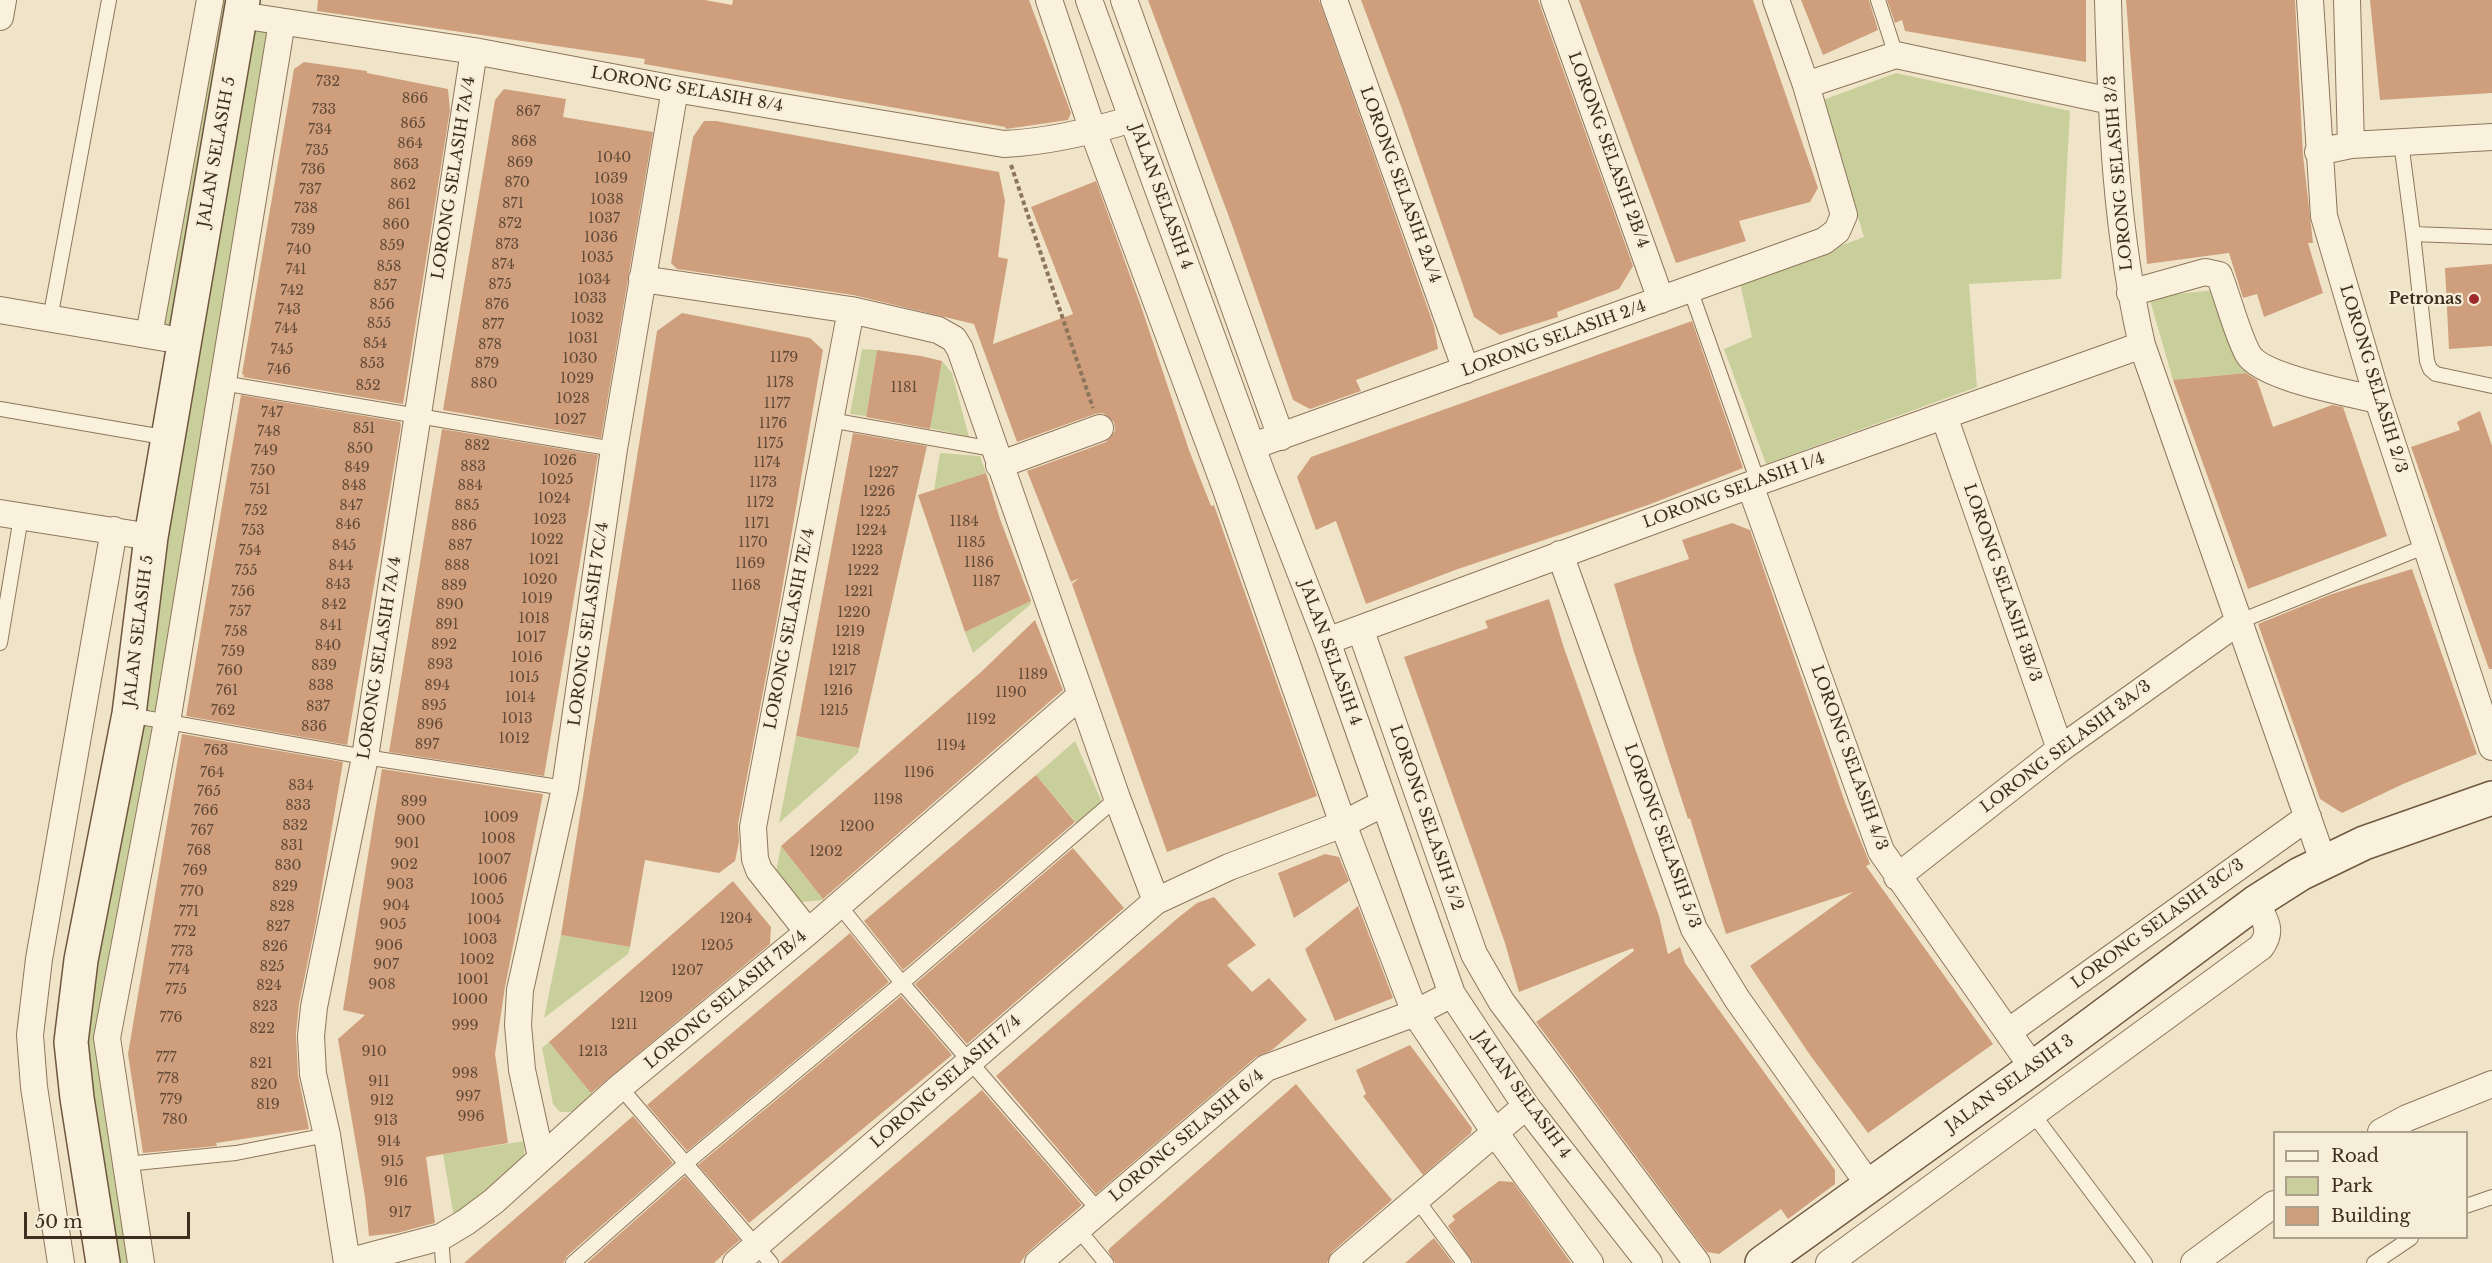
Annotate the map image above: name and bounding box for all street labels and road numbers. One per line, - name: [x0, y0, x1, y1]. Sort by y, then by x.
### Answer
- street label: LORONG SELASIH 2B/4: [1564, 49, 1652, 251]
- street label: LORONG SELASIH 8/4: [589, 64, 785, 116]
- street label: JALAN SELASIH 5: [194, 75, 240, 229]
- street label: LORONG SELASIH 7A/4: [428, 75, 480, 281]
- street label: LORONG SELASIH 3/3: [2101, 75, 2137, 271]
- street label: LORONG SELASIH 2A/4: [1355, 84, 1445, 286]
- street label: JALAN SELASIH 4: [1126, 122, 1196, 272]
- street label: LORONG SELASIH 2/3: [2335, 283, 2411, 475]
- street label: LORONG SELASIH 2/4: [1459, 297, 1649, 381]
- street label: LORONG SELASIH 1/4: [1640, 449, 1828, 533]
- street label: LORONG SELASIH 3B/3: [1959, 482, 2045, 684]
- street label: LORONG SELASIH 7C/4: [565, 521, 613, 727]
- street label: LORONG SELASIH 7E/4: [761, 527, 819, 731]
- street label: JALAN SELASIH 5: [120, 554, 158, 708]
- street label: LORONG SELASIH 7A/4: [354, 555, 406, 761]
- street label: JALAN SELASIH 4: [1295, 578, 1365, 728]
- street label: LORONG SELASIH 4/3: [1807, 663, 1891, 853]
- street label: LORONG SELASIH 3A/3: [1977, 677, 2155, 817]
- street label: LORONG SELASIH 5/2: [1385, 723, 1467, 913]
- street label: LORONG SELASIH 5/3: [1620, 741, 1704, 931]
- street label: LORONG SELASIH 3C/3: [2068, 855, 2248, 993]
- street label: LORONG SELASIH 7B/4: [641, 927, 811, 1073]
- street label: LORONG SELASIH 7/4: [867, 1012, 1025, 1152]
- street label: JALAN SELASIH 4: [1469, 1027, 1575, 1163]
- street label: JALAN SELASIH 3: [1942, 1031, 2078, 1137]
- street label: LORONG SELASIH 6/4: [1106, 1066, 1268, 1206]

